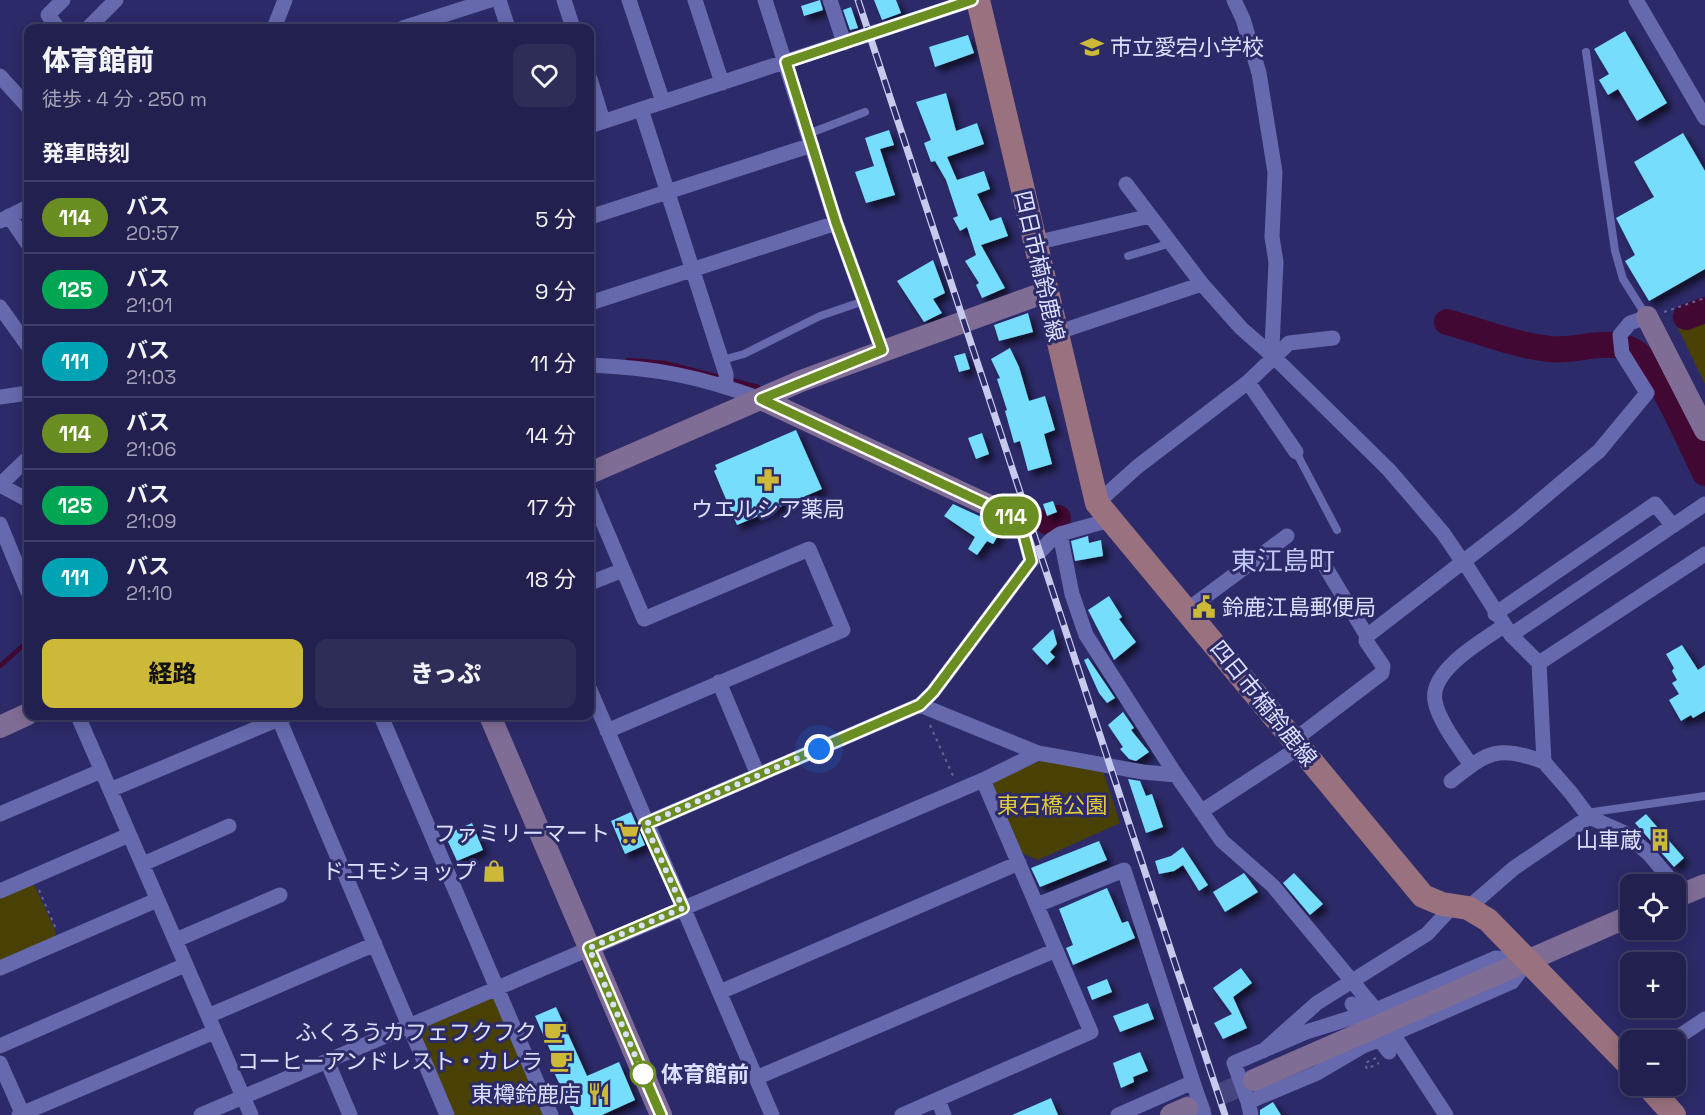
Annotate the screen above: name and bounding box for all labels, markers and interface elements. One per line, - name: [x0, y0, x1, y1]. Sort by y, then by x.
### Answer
- place label: 市立愛宕小学校: [1110, 33, 1264, 61]
- school or university icon: 市立愛宕小学校: [1079, 34, 1105, 60]
- text: 体育館前: [42, 42, 154, 78]
- button: heart: [513, 44, 576, 107]
- text: 徒歩 · 4 分 · 250 m: [42, 86, 207, 112]
- text: 発車時刻: [42, 139, 130, 167]
- street label: 四日市楠鈴鹿線: [1009, 188, 1071, 344]
- text: バス: [126, 192, 170, 220]
- text: 114: [59, 204, 91, 231]
- text: 5 分: [535, 205, 576, 233]
- text: 20:57: [126, 220, 179, 246]
- text: バス: [126, 264, 170, 292]
- text: 125: [58, 276, 92, 303]
- text: 9 分: [535, 277, 576, 305]
- text: 21:01: [126, 292, 173, 318]
- text: バス: [126, 336, 170, 364]
- text: 111: [61, 348, 89, 375]
- text: 11 分: [530, 349, 576, 377]
- text: 21:03: [126, 364, 176, 390]
- text: バス: [126, 408, 170, 436]
- text: 114: [59, 420, 91, 447]
- text: 14 分: [525, 421, 576, 449]
- text: 21:06: [126, 436, 177, 462]
- pharmacy icon: ウエルシア薬局: [755, 467, 781, 493]
- text: バス: [126, 480, 170, 508]
- text: 125: [58, 492, 92, 519]
- text: 17 分: [527, 493, 576, 521]
- place label: ウエルシア薬局: [691, 495, 845, 523]
- line badge: 114: [976, 496, 1046, 536]
- text: 114: [995, 503, 1027, 530]
- text: 21:09: [126, 508, 177, 534]
- district label: 東江島町: [1231, 544, 1335, 578]
- text: バス: [126, 552, 170, 580]
- text: 111: [61, 564, 89, 591]
- text: 18 分: [525, 565, 576, 593]
- text: 21:10: [126, 580, 173, 606]
- place label: 鈴鹿江島郵便局: [1222, 593, 1376, 621]
- public building icon: 鈴鹿江島郵便局: [1191, 594, 1217, 620]
- street label: 四日市楠鈴鹿線: [1205, 634, 1323, 772]
- button: 経路: [42, 639, 303, 708]
- button: きっぷ: [315, 639, 576, 708]
- your location: [804, 734, 834, 764]
- park label: 東石橋公園: [997, 791, 1107, 819]
- place label: ファミリーマート: [434, 819, 610, 847]
- supermarket icon: ファミリーマート: [615, 820, 641, 846]
- place label: 山車蔵: [1576, 826, 1642, 854]
- building icon: 山車蔵: [1647, 827, 1673, 853]
- place label: ドコモショップ: [322, 857, 476, 885]
- shop icon: ドコモショップ: [481, 858, 507, 884]
- map controls: [1620, 874, 1686, 1096]
- button: locate: [1620, 874, 1686, 940]
- button: +: [1620, 952, 1686, 1018]
- place label: ふくろうカフェフクフク: [295, 1018, 537, 1046]
- cafe icon: ふくろうカフェフクフク: [542, 1019, 568, 1045]
- button: −: [1620, 1030, 1686, 1096]
- place label: コーヒーアンドレスト・カレラ: [237, 1047, 543, 1075]
- cafe icon: コーヒーアンドレスト・カレラ: [548, 1048, 574, 1074]
- place label: 体育館前: [661, 1060, 749, 1088]
- marker: 体育館前: [630, 1061, 656, 1087]
- place label: 東樽鈴鹿店: [471, 1080, 581, 1108]
- restaurant icon: 東樽鈴鹿店: [586, 1081, 612, 1107]

